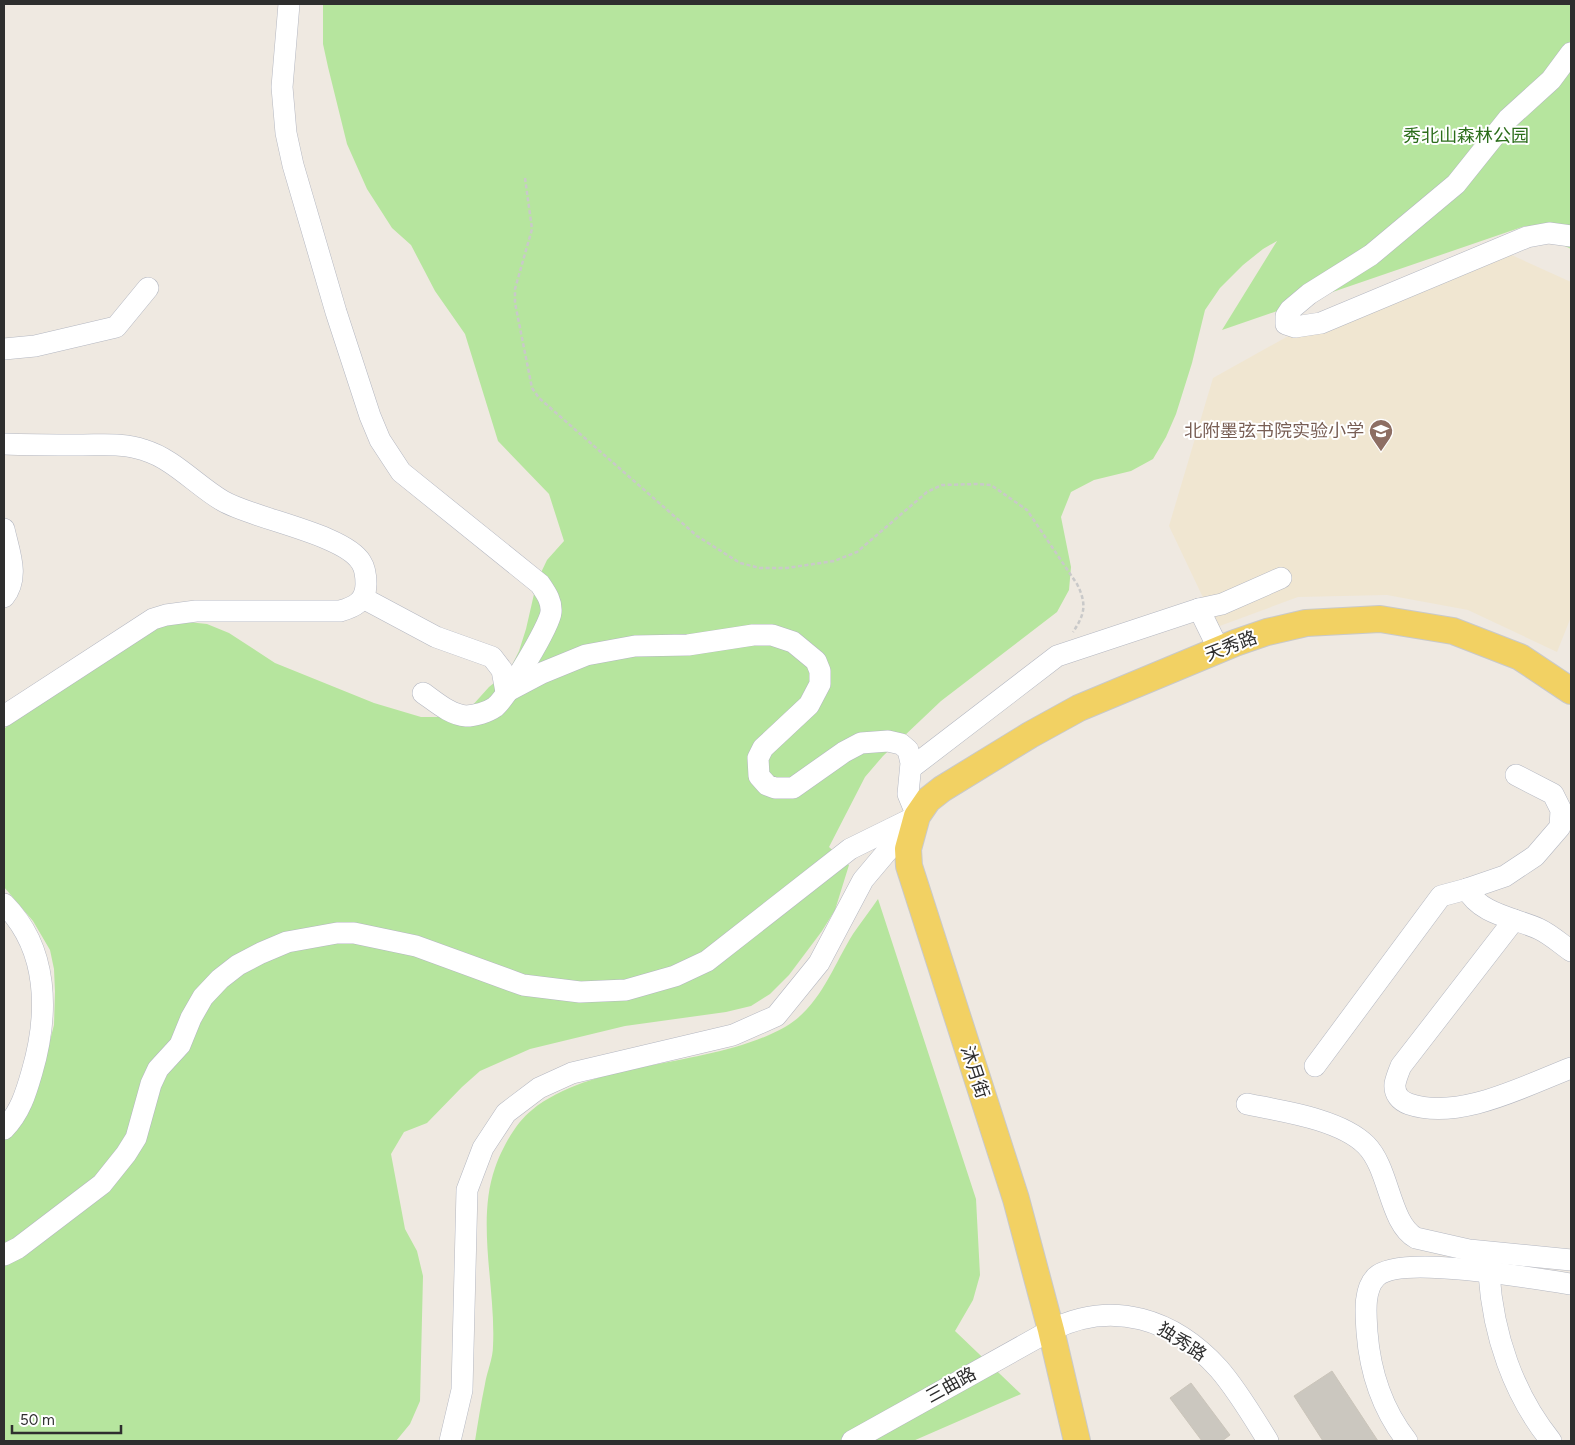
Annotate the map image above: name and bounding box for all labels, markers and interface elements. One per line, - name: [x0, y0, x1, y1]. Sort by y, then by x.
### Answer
- park label: 秀北山森林公园: [1403, 125, 1529, 147]
- school or university icon: 北附墨弦书院实验小学: [1368, 418, 1394, 452]
- place label: 北附墨弦书院实验小学: [1184, 420, 1364, 442]
- street label: 天秀路: [1202, 626, 1260, 666]
- street label: 沐月街: [956, 1043, 994, 1101]
- street label: 独秀路: [1153, 1318, 1211, 1366]
- street label: 三曲路: [922, 1362, 980, 1408]
- scale bar: [12, 1402, 121, 1434]
- text: 50 m: [20, 1411, 55, 1429]

